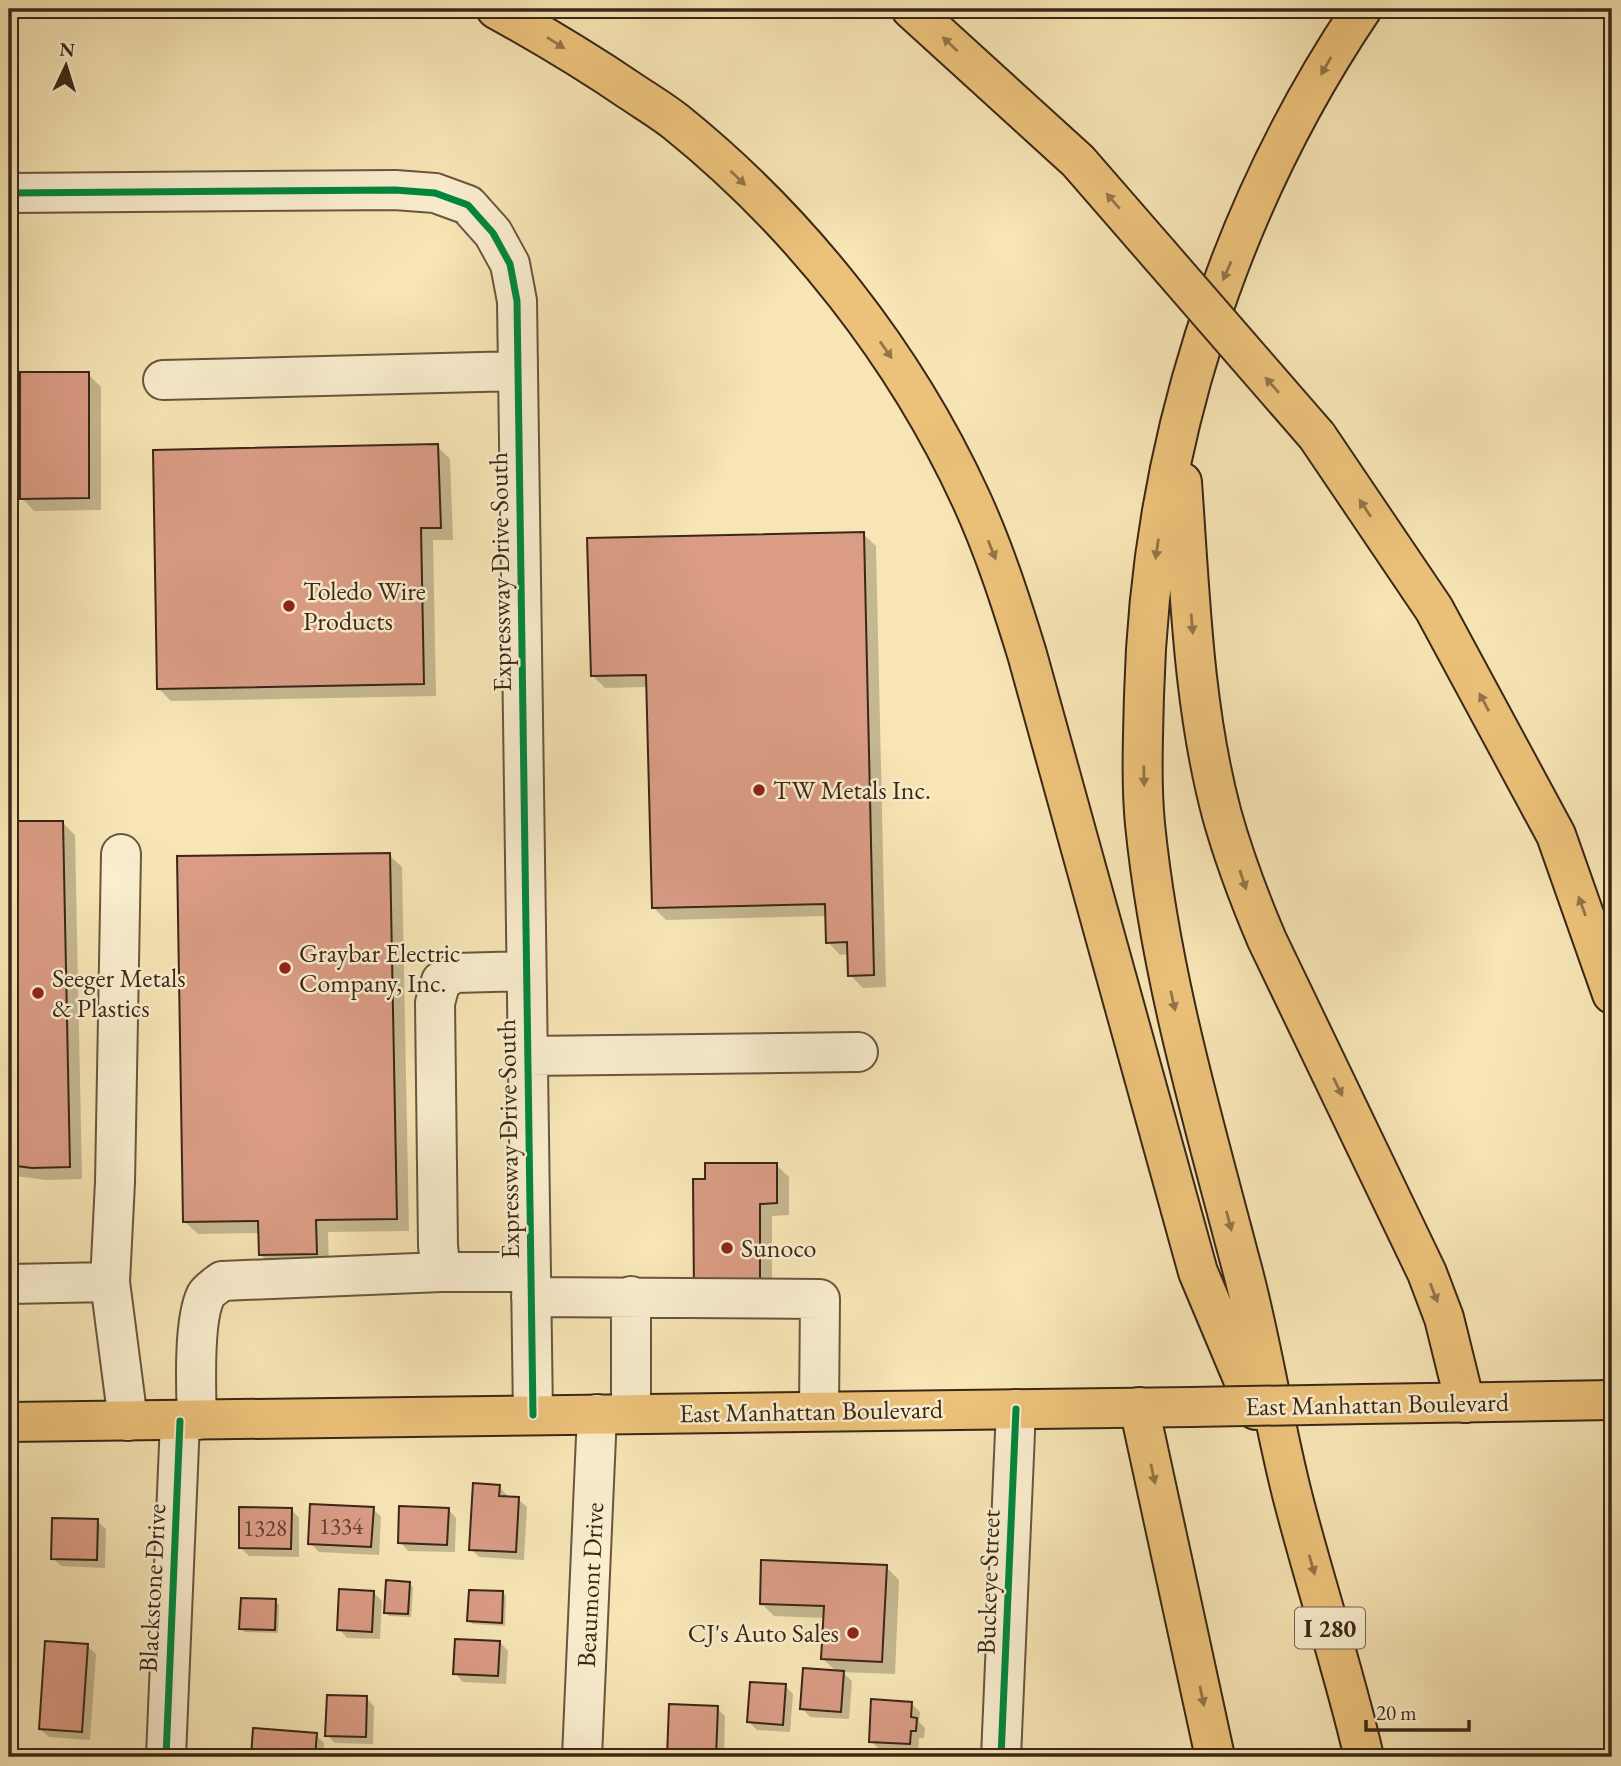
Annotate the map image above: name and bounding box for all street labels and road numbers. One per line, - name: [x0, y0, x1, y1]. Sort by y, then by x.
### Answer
- street label: Expressway Drive South: [481, 452, 519, 692]
- street label: Expressway Drive South: [489, 1019, 527, 1259]
- street label: East Manhattan Boulevard: [1245, 1385, 1510, 1423]
- street label: East Manhattan Boulevard: [679, 1392, 944, 1430]
- street label: Beaumont Drive: [569, 1502, 611, 1668]
- street label: Blackstone Drive: [131, 1503, 173, 1673]
- street label: Buckeye Street: [968, 1509, 1008, 1655]
- road number: I 280: [1295, 1608, 1365, 1648]

